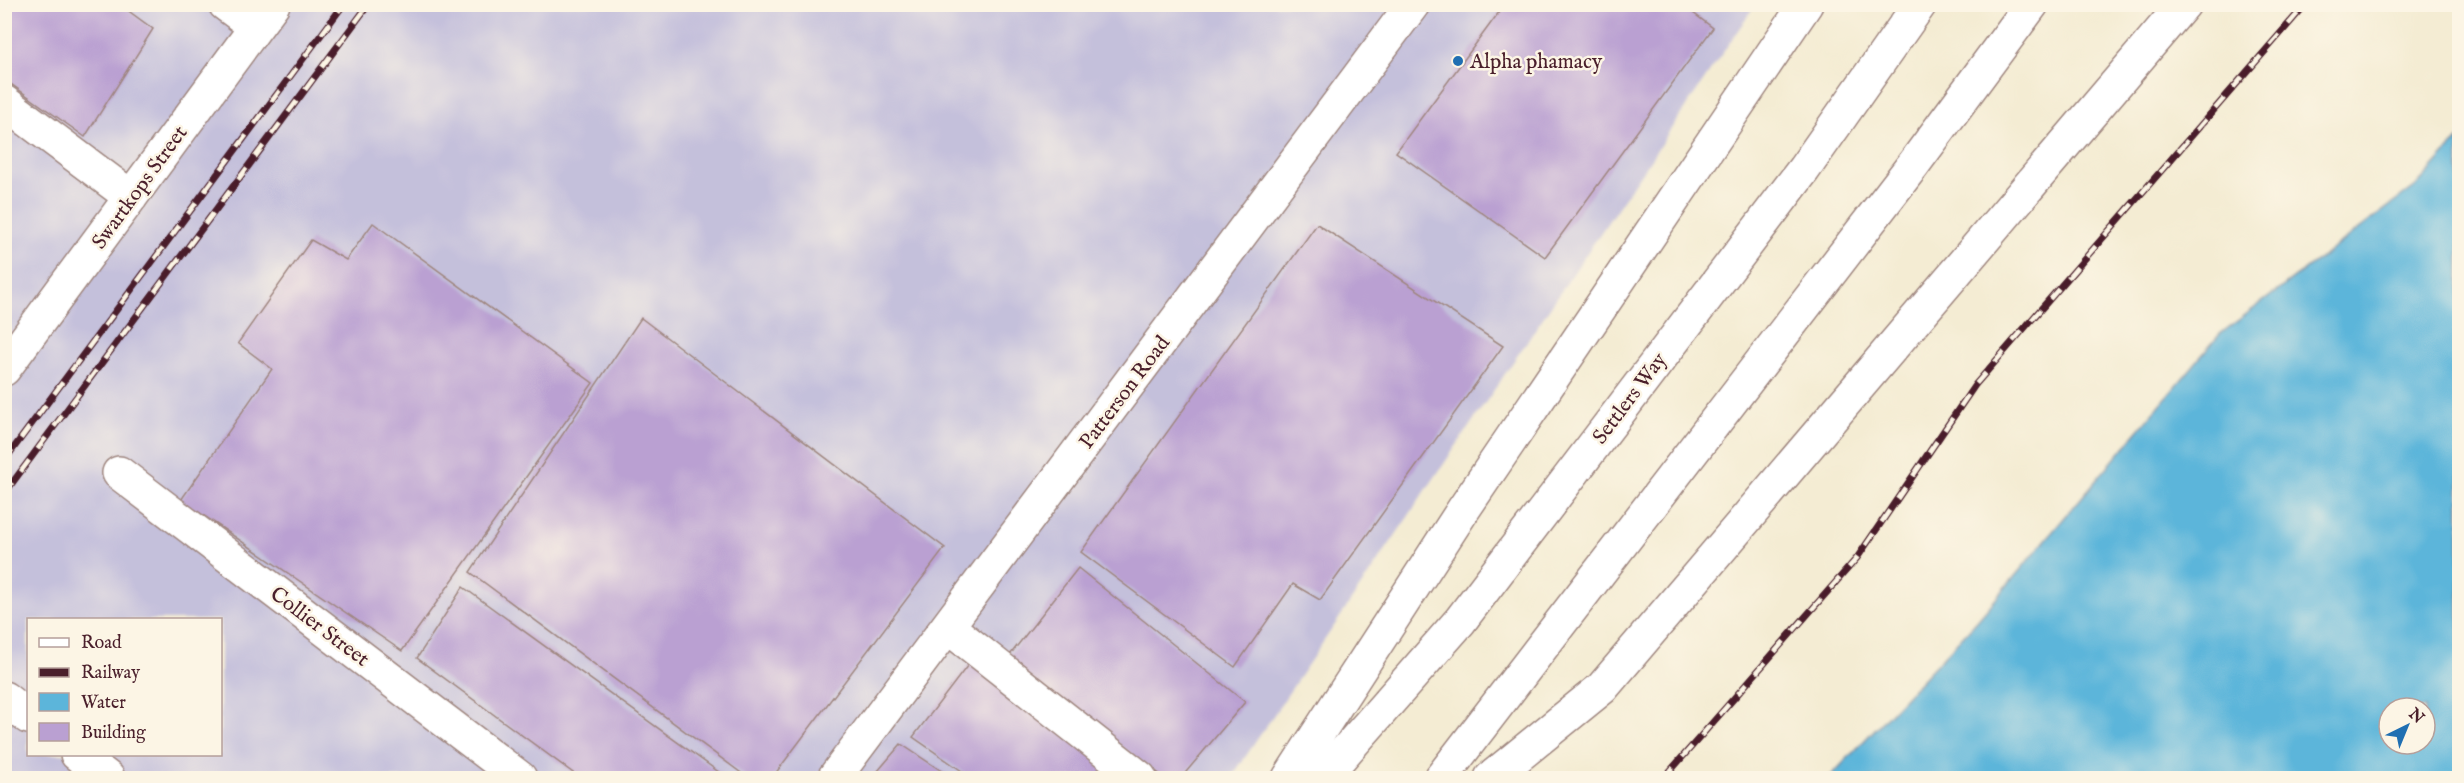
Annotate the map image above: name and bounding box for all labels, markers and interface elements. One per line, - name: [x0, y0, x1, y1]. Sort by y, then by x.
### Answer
- place label: Alpha phamacy: [1469, 49, 1603, 76]
- marker: Alpha phamacy: [1451, 54, 1465, 68]
- street label: Swartkops Street: [86, 121, 194, 255]
- street label: Patterson Road: [1074, 330, 1177, 455]
- street label: Settlers Way: [1587, 347, 1674, 450]
- street label: Collier Street: [264, 581, 374, 673]
- legend: [27, 618, 222, 756]
- text: Road: [81, 632, 122, 655]
- text: Railway: [81, 662, 140, 685]
- text: Water: [81, 692, 126, 715]
- north arrow: [2377, 696, 2437, 756]
- text: N: [2403, 704, 2428, 729]
- text: Building: [81, 722, 146, 745]

